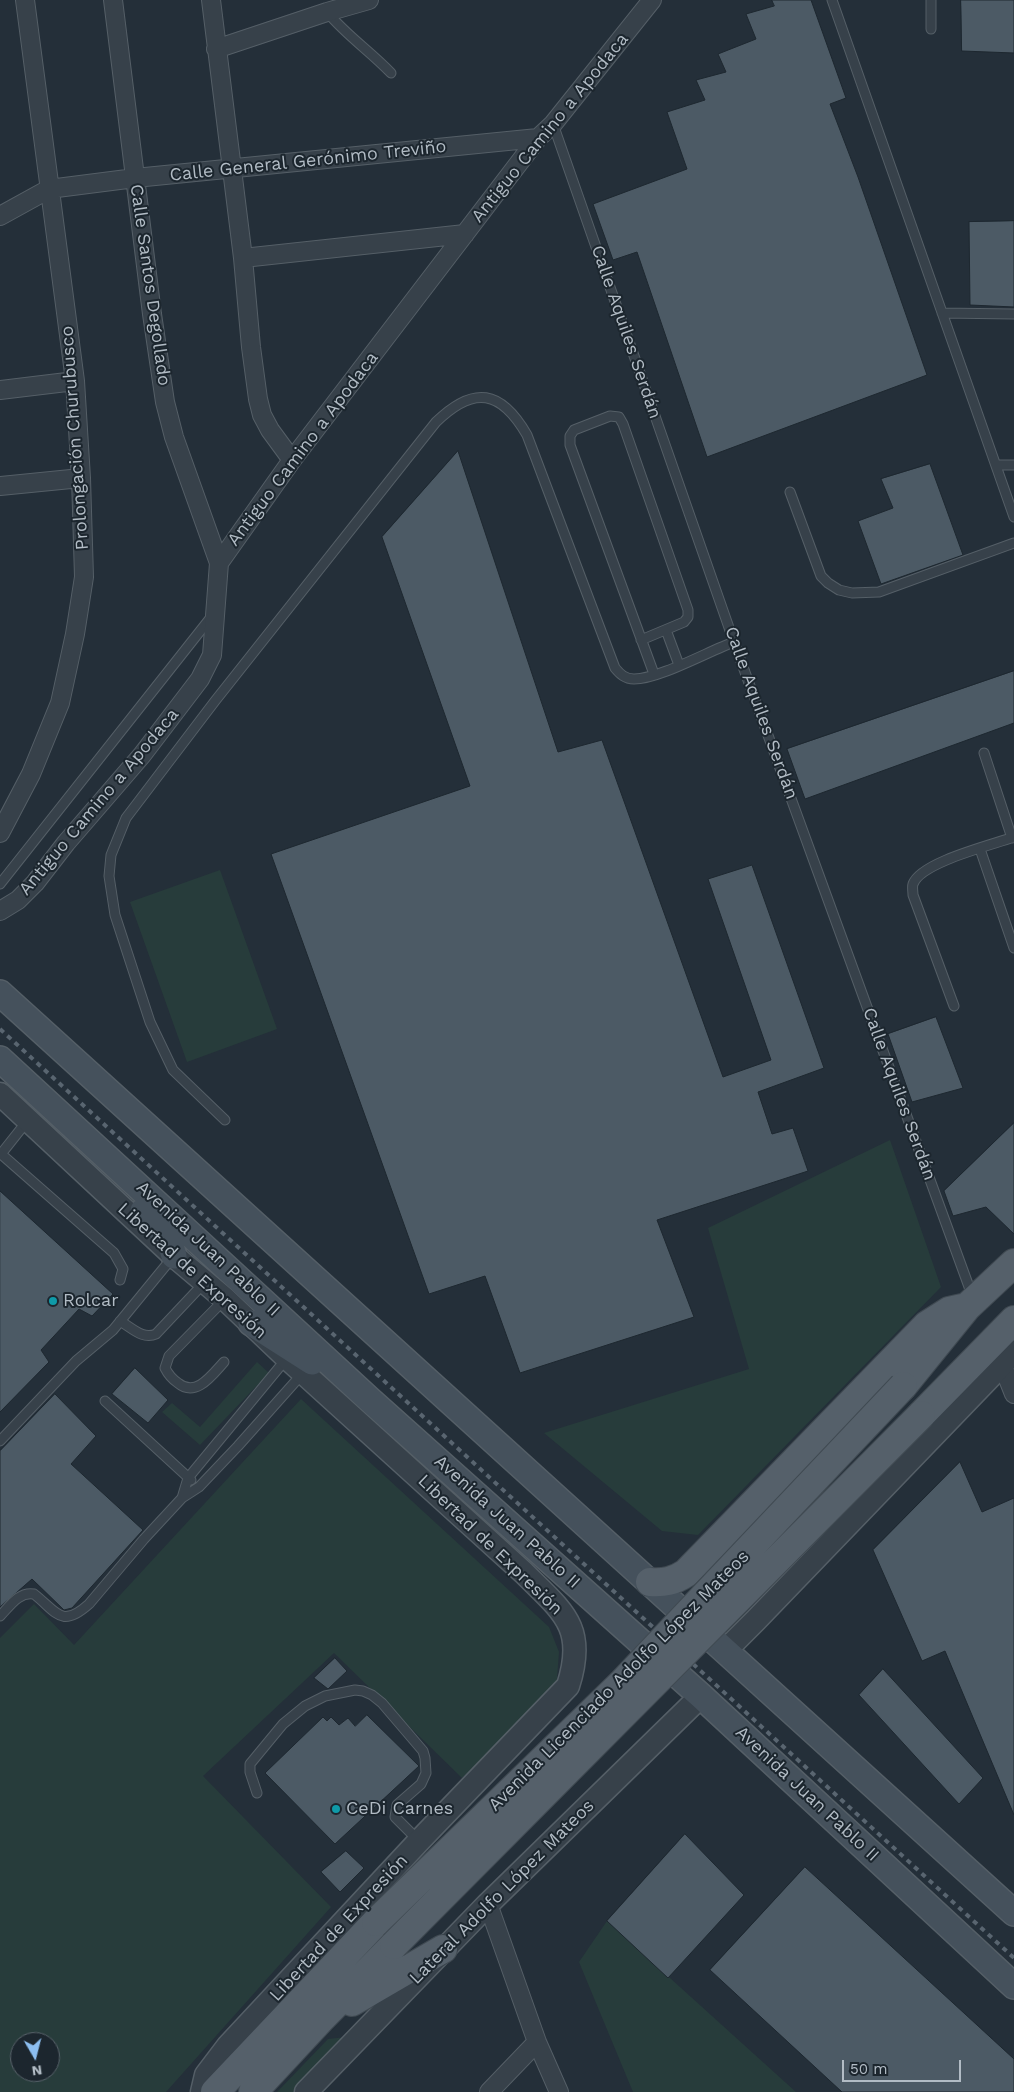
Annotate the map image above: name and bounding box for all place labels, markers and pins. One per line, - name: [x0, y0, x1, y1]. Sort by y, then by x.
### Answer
- place label: Rolcar: [63, 1290, 119, 1312]
- marker: Rolcar: [47, 1295, 59, 1307]
- place label: CeDi Carnes: [346, 1798, 453, 1820]
- marker: CeDi Carnes: [330, 1803, 342, 1815]

